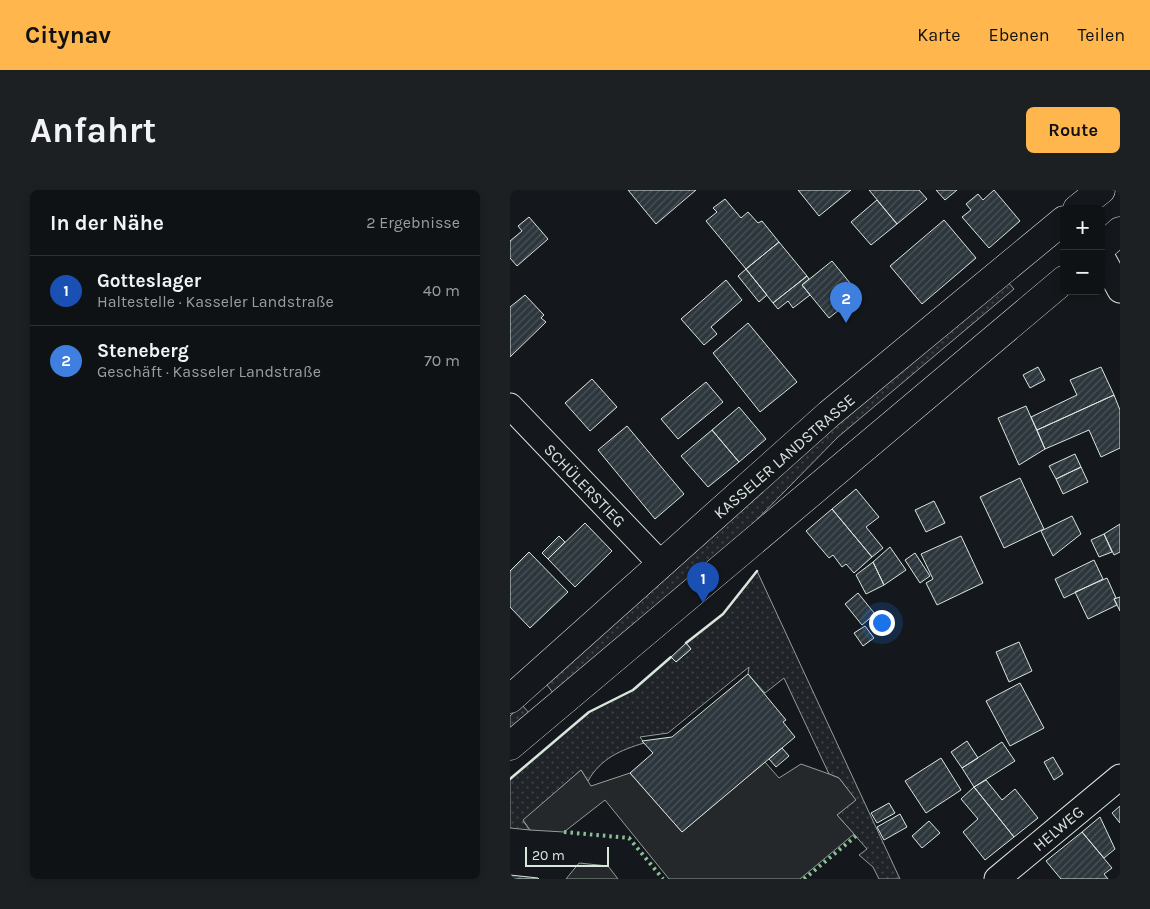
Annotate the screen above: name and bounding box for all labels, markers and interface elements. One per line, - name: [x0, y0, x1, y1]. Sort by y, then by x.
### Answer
- text: Citynav: [25, 21, 111, 49]
- text: Karte: [917, 24, 961, 46]
- text: Ebenen: [989, 24, 1050, 46]
- text: Teilen: [1078, 24, 1125, 46]
- button: Route: [1026, 107, 1120, 153]
- text: Anfahrt: [30, 110, 156, 151]
- map controls: [1060, 205, 1105, 295]
- button: +: [1060, 205, 1105, 250]
- text: In der Nähe: [50, 211, 164, 235]
- text: 2 Ergebnisse: [366, 213, 460, 232]
- button: −: [1060, 250, 1105, 295]
- text: Gotteslager: [97, 270, 201, 292]
- text: 1: [63, 281, 69, 300]
- text: 40 m: [423, 281, 460, 300]
- pin: 2: [830, 282, 862, 323]
- text: Haltestelle · Kasseler Landstraße: [97, 292, 334, 311]
- text: Steneberg: [97, 340, 189, 362]
- text: 2: [61, 351, 71, 370]
- text: 70 m: [424, 351, 460, 370]
- text: Geschäft · Kasseler Landstraße: [97, 362, 321, 381]
- street label: KASSELER LANDSTRASSE: [710, 390, 859, 523]
- street label: SCHÜLERSTIEG: [540, 440, 629, 531]
- pin: 1: [687, 562, 719, 603]
- your location: [869, 610, 895, 636]
- street label: HELWEG: [1029, 802, 1087, 855]
- scale bar: [525, 844, 609, 867]
- text: 20 m: [532, 847, 565, 864]

